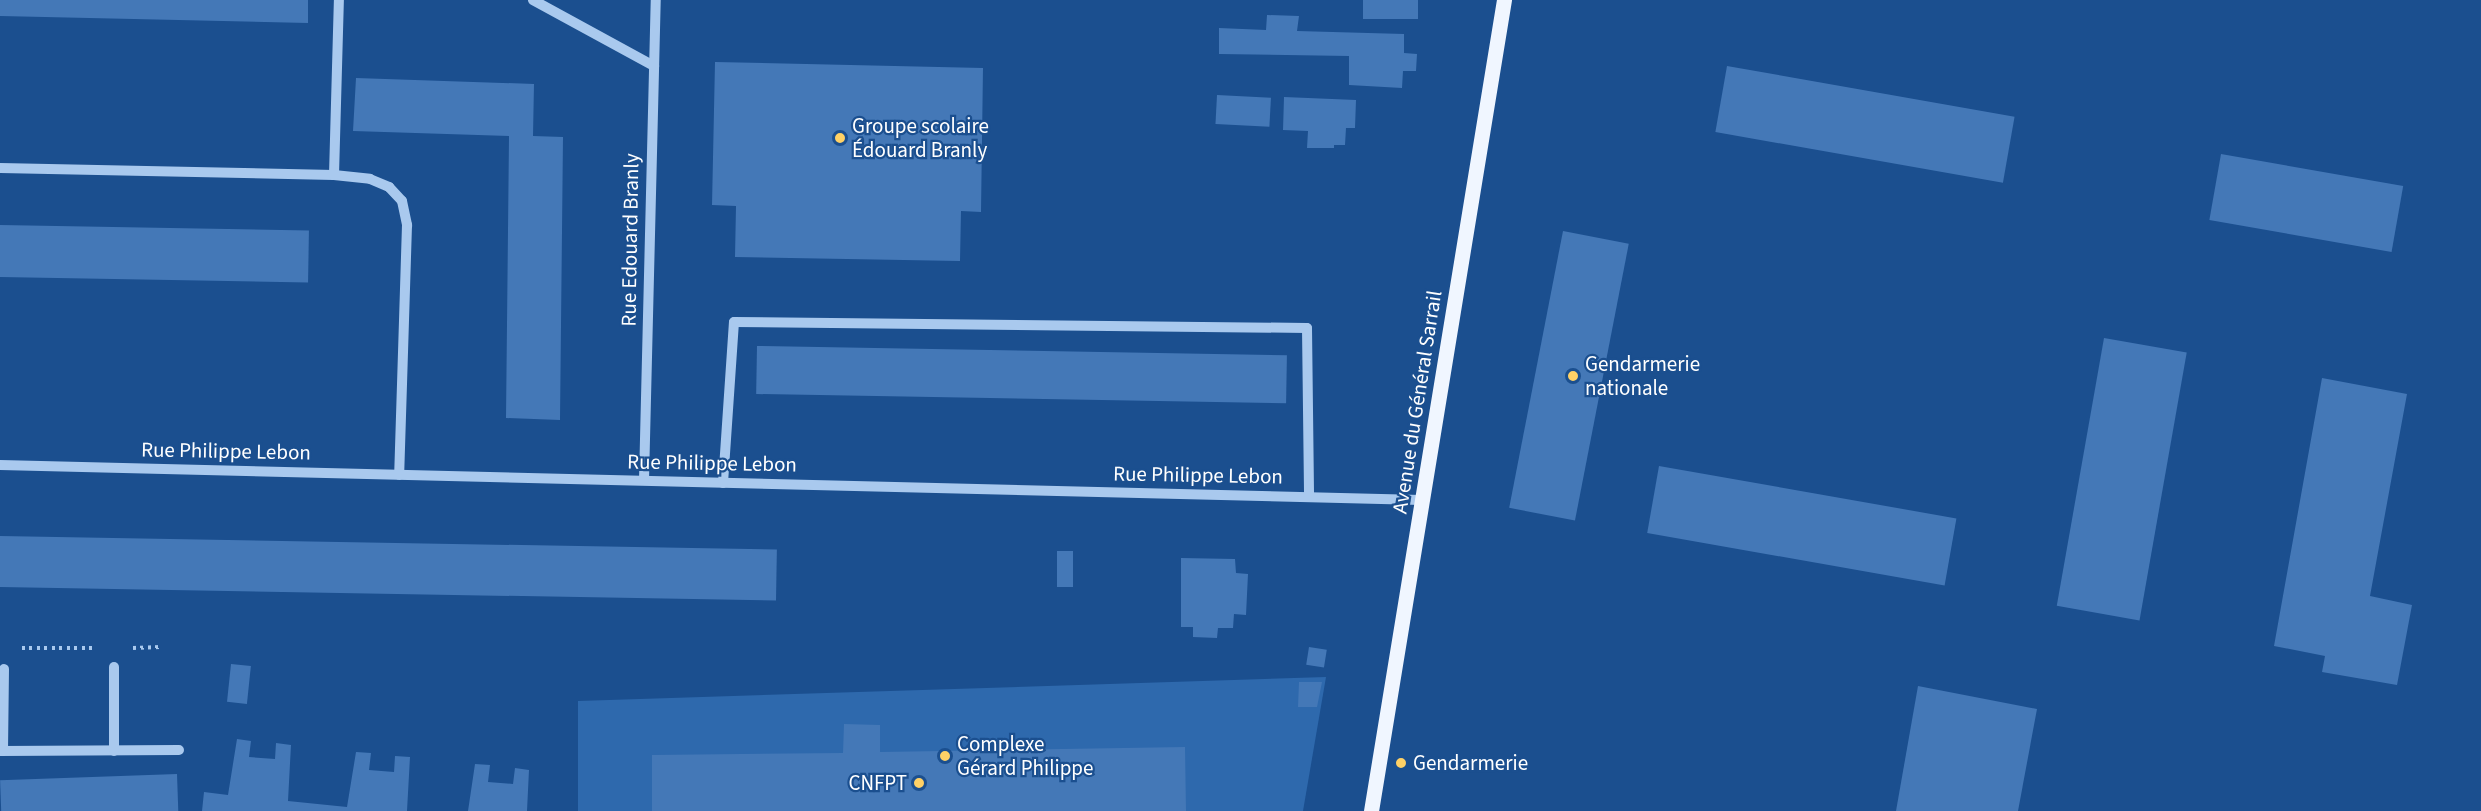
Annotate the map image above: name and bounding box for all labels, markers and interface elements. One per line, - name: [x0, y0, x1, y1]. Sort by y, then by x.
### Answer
- place label: Groupe scolaire Édouard Branly: [852, 113, 989, 163]
- marker: Groupe scolaire Édouard Branly: [833, 131, 847, 145]
- street label: Rue Edouard Branly: [616, 153, 644, 327]
- street label: Avenue du Général Sarrail: [1387, 289, 1447, 515]
- place label: Gendarmerie nationale: [1585, 351, 1700, 401]
- marker: Gendarmerie nationale: [1566, 369, 1580, 383]
- street label: Rue Philippe Lebon: [141, 437, 311, 465]
- street label: Rue Philippe Lebon: [627, 449, 797, 477]
- street label: Rue Philippe Lebon: [1113, 461, 1283, 489]
- place label: Complexe Gérard Philippe: [957, 731, 1093, 781]
- marker: Complexe Gérard Philippe: [938, 749, 952, 763]
- place label: Gendarmerie: [1413, 750, 1528, 776]
- marker: Gendarmerie: [1394, 756, 1408, 770]
- place label: CNFPT: [848, 770, 907, 796]
- marker: CNFPT: [912, 776, 926, 790]

